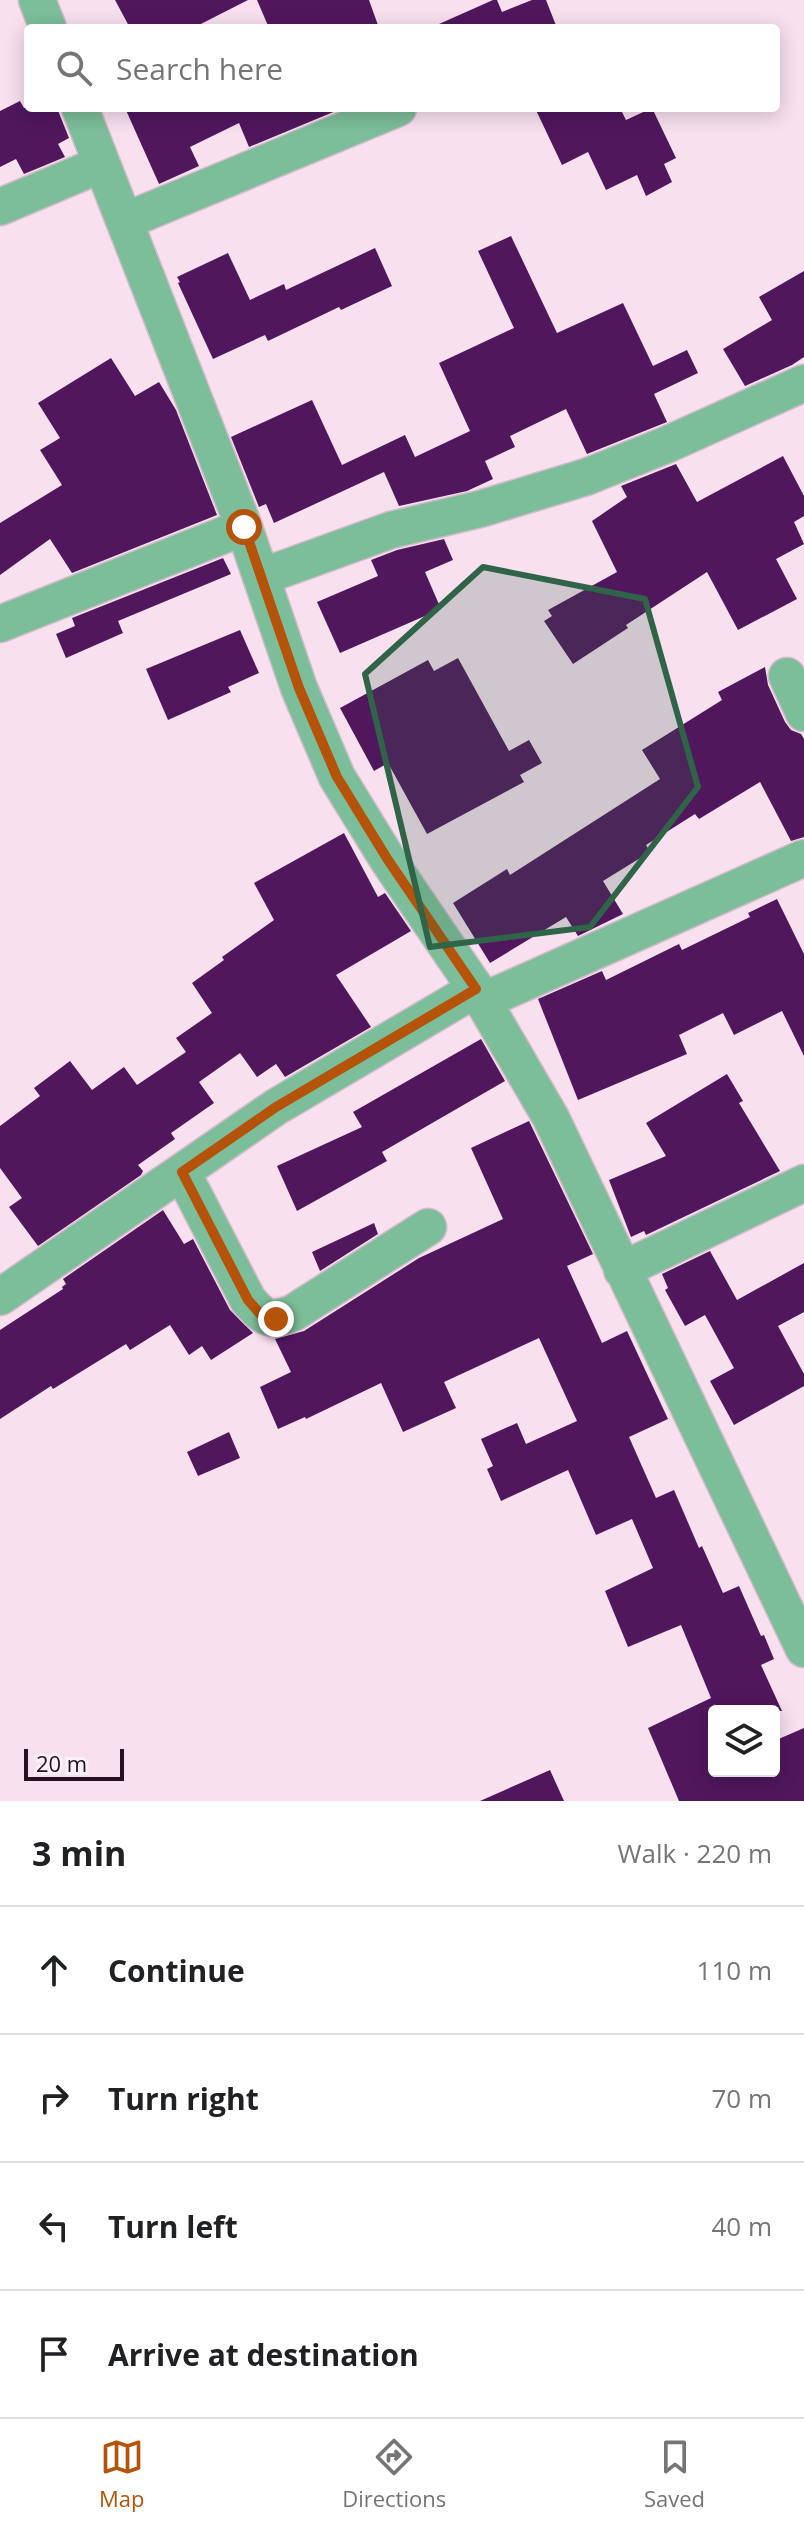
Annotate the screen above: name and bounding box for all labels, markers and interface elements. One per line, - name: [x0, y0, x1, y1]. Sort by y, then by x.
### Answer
- search box: [24, 24, 780, 112]
- icon: search: [52, 46, 96, 90]
- text: Search here: [116, 48, 283, 89]
- route start: [226, 509, 262, 545]
- route end: [258, 1301, 294, 1337]
- map controls: [708, 1705, 780, 1777]
- button: layers: [708, 1705, 780, 1777]
- scale bar: [24, 1745, 124, 1781]
- text: 20 m: [36, 1748, 87, 1778]
- text: 3 min: [32, 1830, 126, 1876]
- text: Walk · 220 m: [618, 1835, 772, 1871]
- icon: ahead: [32, 1948, 76, 1992]
- text: Continue: [108, 1950, 245, 1991]
- text: 110 m: [697, 1952, 772, 1988]
- icon: right: [32, 2076, 76, 2120]
- text: Turn right: [108, 2078, 259, 2119]
- text: 70 m: [711, 2080, 772, 2116]
- icon: left: [32, 2204, 76, 2248]
- text: Turn left: [108, 2206, 238, 2247]
- text: 40 m: [711, 2208, 772, 2244]
- icon: arrive: [32, 2332, 76, 2376]
- text: Arrive at destination: [108, 2334, 419, 2375]
- tab: Map: [99, 2435, 144, 2513]
- tab: Directions: [342, 2435, 446, 2513]
- tab: Saved: [644, 2435, 705, 2513]

